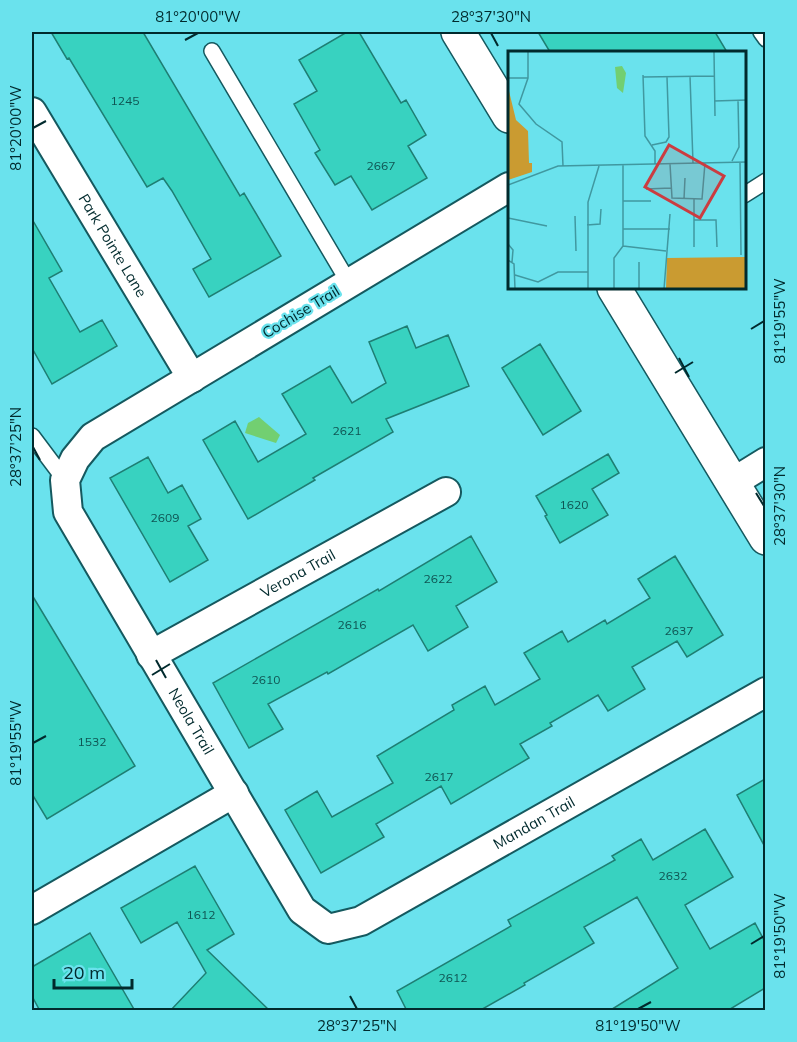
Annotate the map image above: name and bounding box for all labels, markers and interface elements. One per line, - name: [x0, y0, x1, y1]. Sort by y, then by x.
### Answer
- text: 81°20'00"W: [155, 7, 241, 26]
- text: 28°37'30"N: [451, 7, 531, 26]
- inset map: [508, 51, 746, 290]
- text: 81°20'00"W: [6, 85, 25, 171]
- house number: 1245: [111, 93, 139, 108]
- house number: 2667: [367, 158, 395, 173]
- street label: Park Pointe Lane: [74, 190, 151, 301]
- text: 81°19'55"W: [770, 278, 789, 364]
- street label: Cochise Trail: [259, 281, 343, 342]
- text: 28°37'25"N: [6, 407, 25, 487]
- house number: 2621: [333, 423, 361, 438]
- text: 28°37'30"N: [770, 466, 789, 546]
- house number: 1620: [560, 497, 588, 512]
- house number: 2609: [151, 510, 179, 525]
- street label: Verona Trail: [257, 545, 339, 602]
- house number: 2622: [424, 571, 452, 586]
- house number: 2616: [338, 617, 366, 632]
- house number: 2637: [665, 623, 693, 638]
- house number: 2610: [252, 672, 280, 687]
- street label: Neola Trail: [165, 684, 218, 758]
- text: 81°19'55"W: [6, 700, 25, 786]
- house number: 1532: [78, 734, 106, 749]
- house number: 2617: [425, 769, 453, 784]
- street label: Mandan Trail: [490, 792, 578, 853]
- house number: 2632: [659, 868, 687, 883]
- text: 81°19'50"W: [770, 893, 789, 979]
- house number: 1612: [187, 907, 215, 922]
- scale bar: [54, 952, 132, 990]
- text: 20 m: [63, 961, 105, 984]
- house number: 2612: [439, 970, 467, 985]
- text: 28°37'25"N: [317, 1016, 397, 1035]
- text: 81°19'50"W: [595, 1016, 681, 1035]

